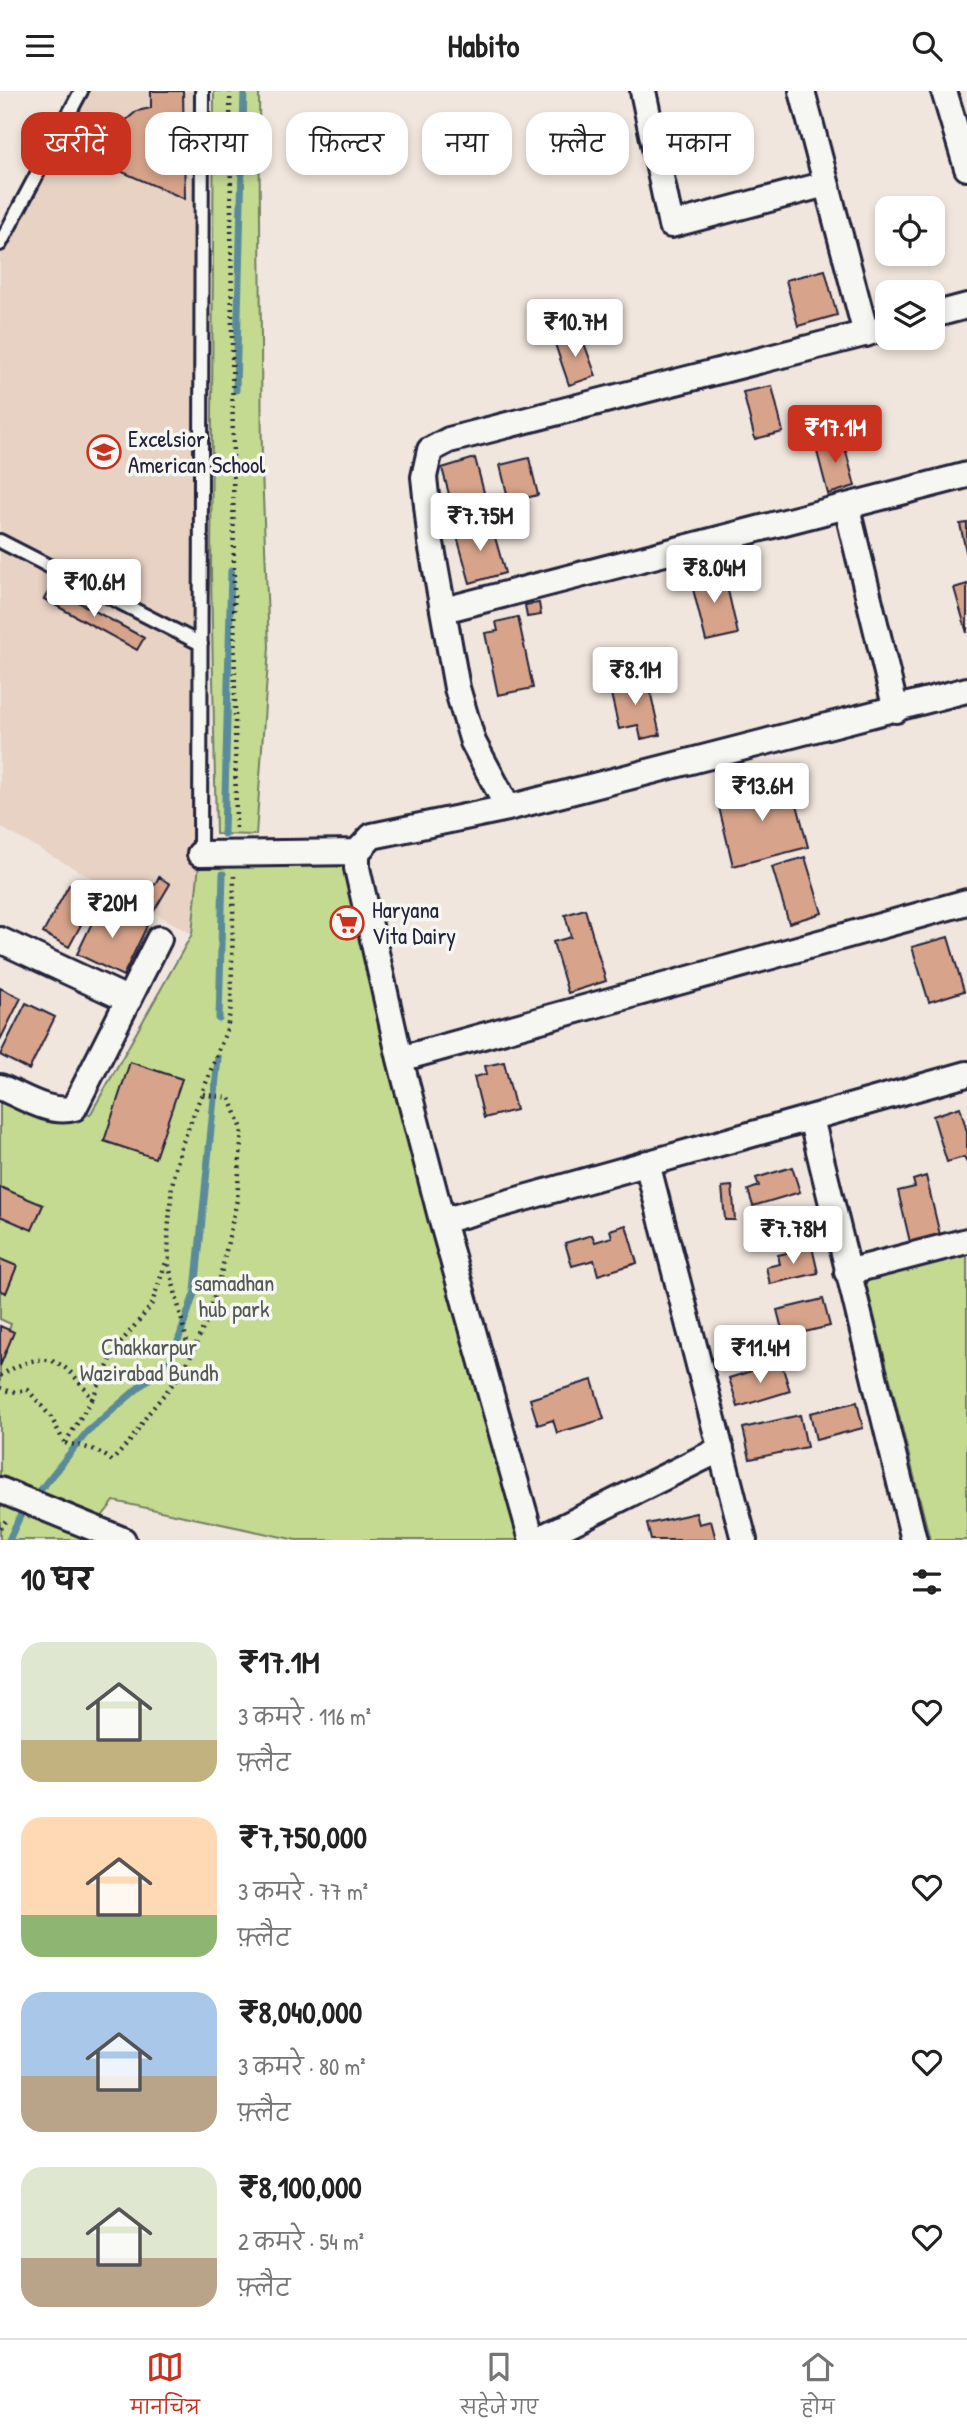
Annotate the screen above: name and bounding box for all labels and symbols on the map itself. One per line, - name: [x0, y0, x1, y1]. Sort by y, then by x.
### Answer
- pin: ₹10.7M: [518, 299, 632, 359]
- pin: ₹17.1M: [778, 405, 892, 465]
- place label: Excelsior American School: [128, 423, 266, 480]
- school or university icon: Excelsior American School: [85, 433, 123, 471]
- pin: ₹7.75M: [423, 493, 537, 553]
- pin: ₹8.04M: [657, 545, 771, 605]
- pin: ₹10.6M: [37, 559, 151, 619]
- pin: ₹8.1M: [586, 647, 684, 707]
- pin: ₹13.6M: [705, 763, 819, 823]
- pin: ₹20M: [71, 881, 153, 940]
- place label: Haryana Vita Dairy: [372, 894, 456, 951]
- supermarket icon: Haryana Vita Dairy: [328, 904, 366, 942]
- pin: ₹7.78M: [736, 1207, 850, 1266]
- park label: samadhan hub park: [194, 1267, 274, 1324]
- pin: ₹11.4M: [703, 1325, 817, 1385]
- park label: Chakkarpur Wazirabad Bundh: [80, 1331, 219, 1388]

